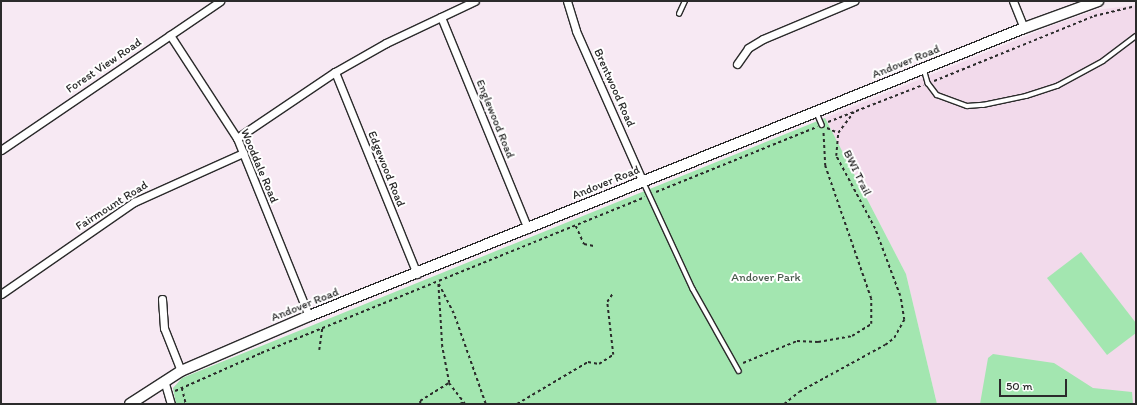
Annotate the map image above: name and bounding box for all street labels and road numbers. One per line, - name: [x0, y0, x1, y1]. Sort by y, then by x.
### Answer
- street label: Forest View Road: [64, 36, 144, 96]
- street label: Andover Road: [870, 42, 942, 82]
- street label: Brentwood Road: [590, 46, 638, 130]
- street label: Englewood Road: [473, 77, 517, 161]
- street label: Wooddale Road: [237, 127, 281, 205]
- street label: Edgewood Road: [364, 129, 408, 209]
- street label: BWI Trail: [840, 148, 874, 198]
- street label: Andover Road: [570, 163, 642, 203]
- street label: Fairmount Road: [73, 178, 151, 234]
- street label: Andover Road: [269, 285, 341, 325]

